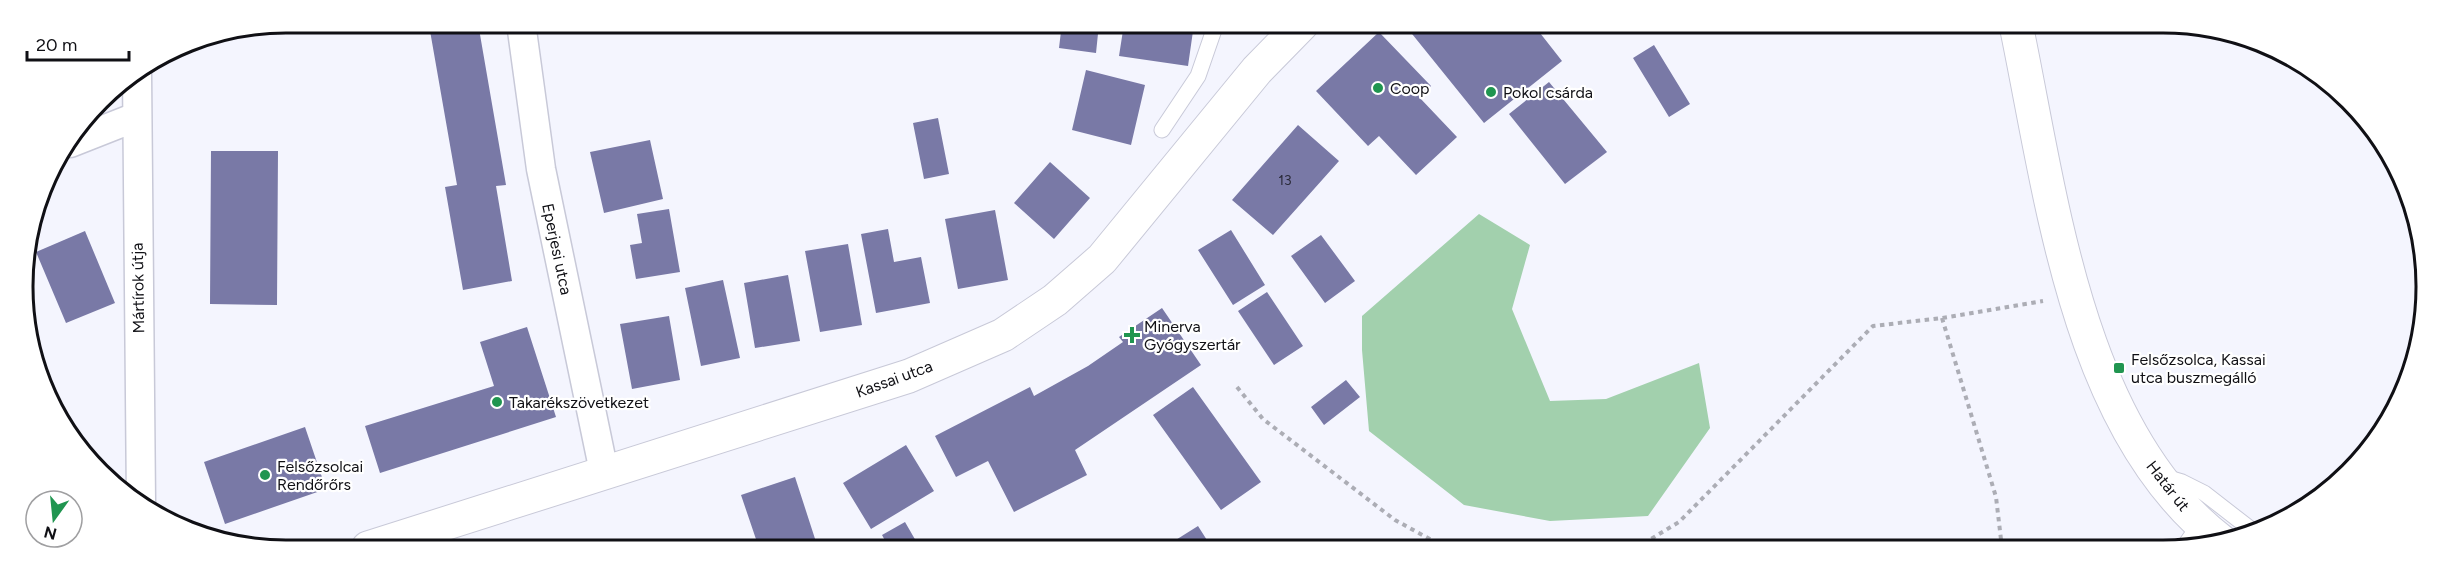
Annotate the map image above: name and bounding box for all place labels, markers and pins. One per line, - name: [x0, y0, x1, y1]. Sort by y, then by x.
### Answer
- place label: Coop: [1390, 79, 1430, 98]
- marker: Coop: [1371, 81, 1385, 95]
- place label: Pokol csárda: [1503, 83, 1593, 102]
- marker: Pokol csárda: [1484, 85, 1498, 99]
- place label: Minerva Gyógyszertár: [1144, 317, 1241, 354]
- marker: Minerva Gyógyszertár: [1125, 328, 1139, 342]
- place label: Felsőzsolca, Kassai utca buszmegálló: [2131, 350, 2266, 387]
- marker: Felsőzsolca, Kassai utca buszmegálló: [2112, 361, 2126, 375]
- place label: Takarékszövetkezet: [509, 393, 649, 412]
- marker: Takarékszövetkezet: [490, 395, 504, 409]
- place label: Felsőzsolcai Rendőrőrs: [277, 457, 363, 494]
- marker: Felsőzsolcai Rendőrőrs: [258, 468, 272, 482]

